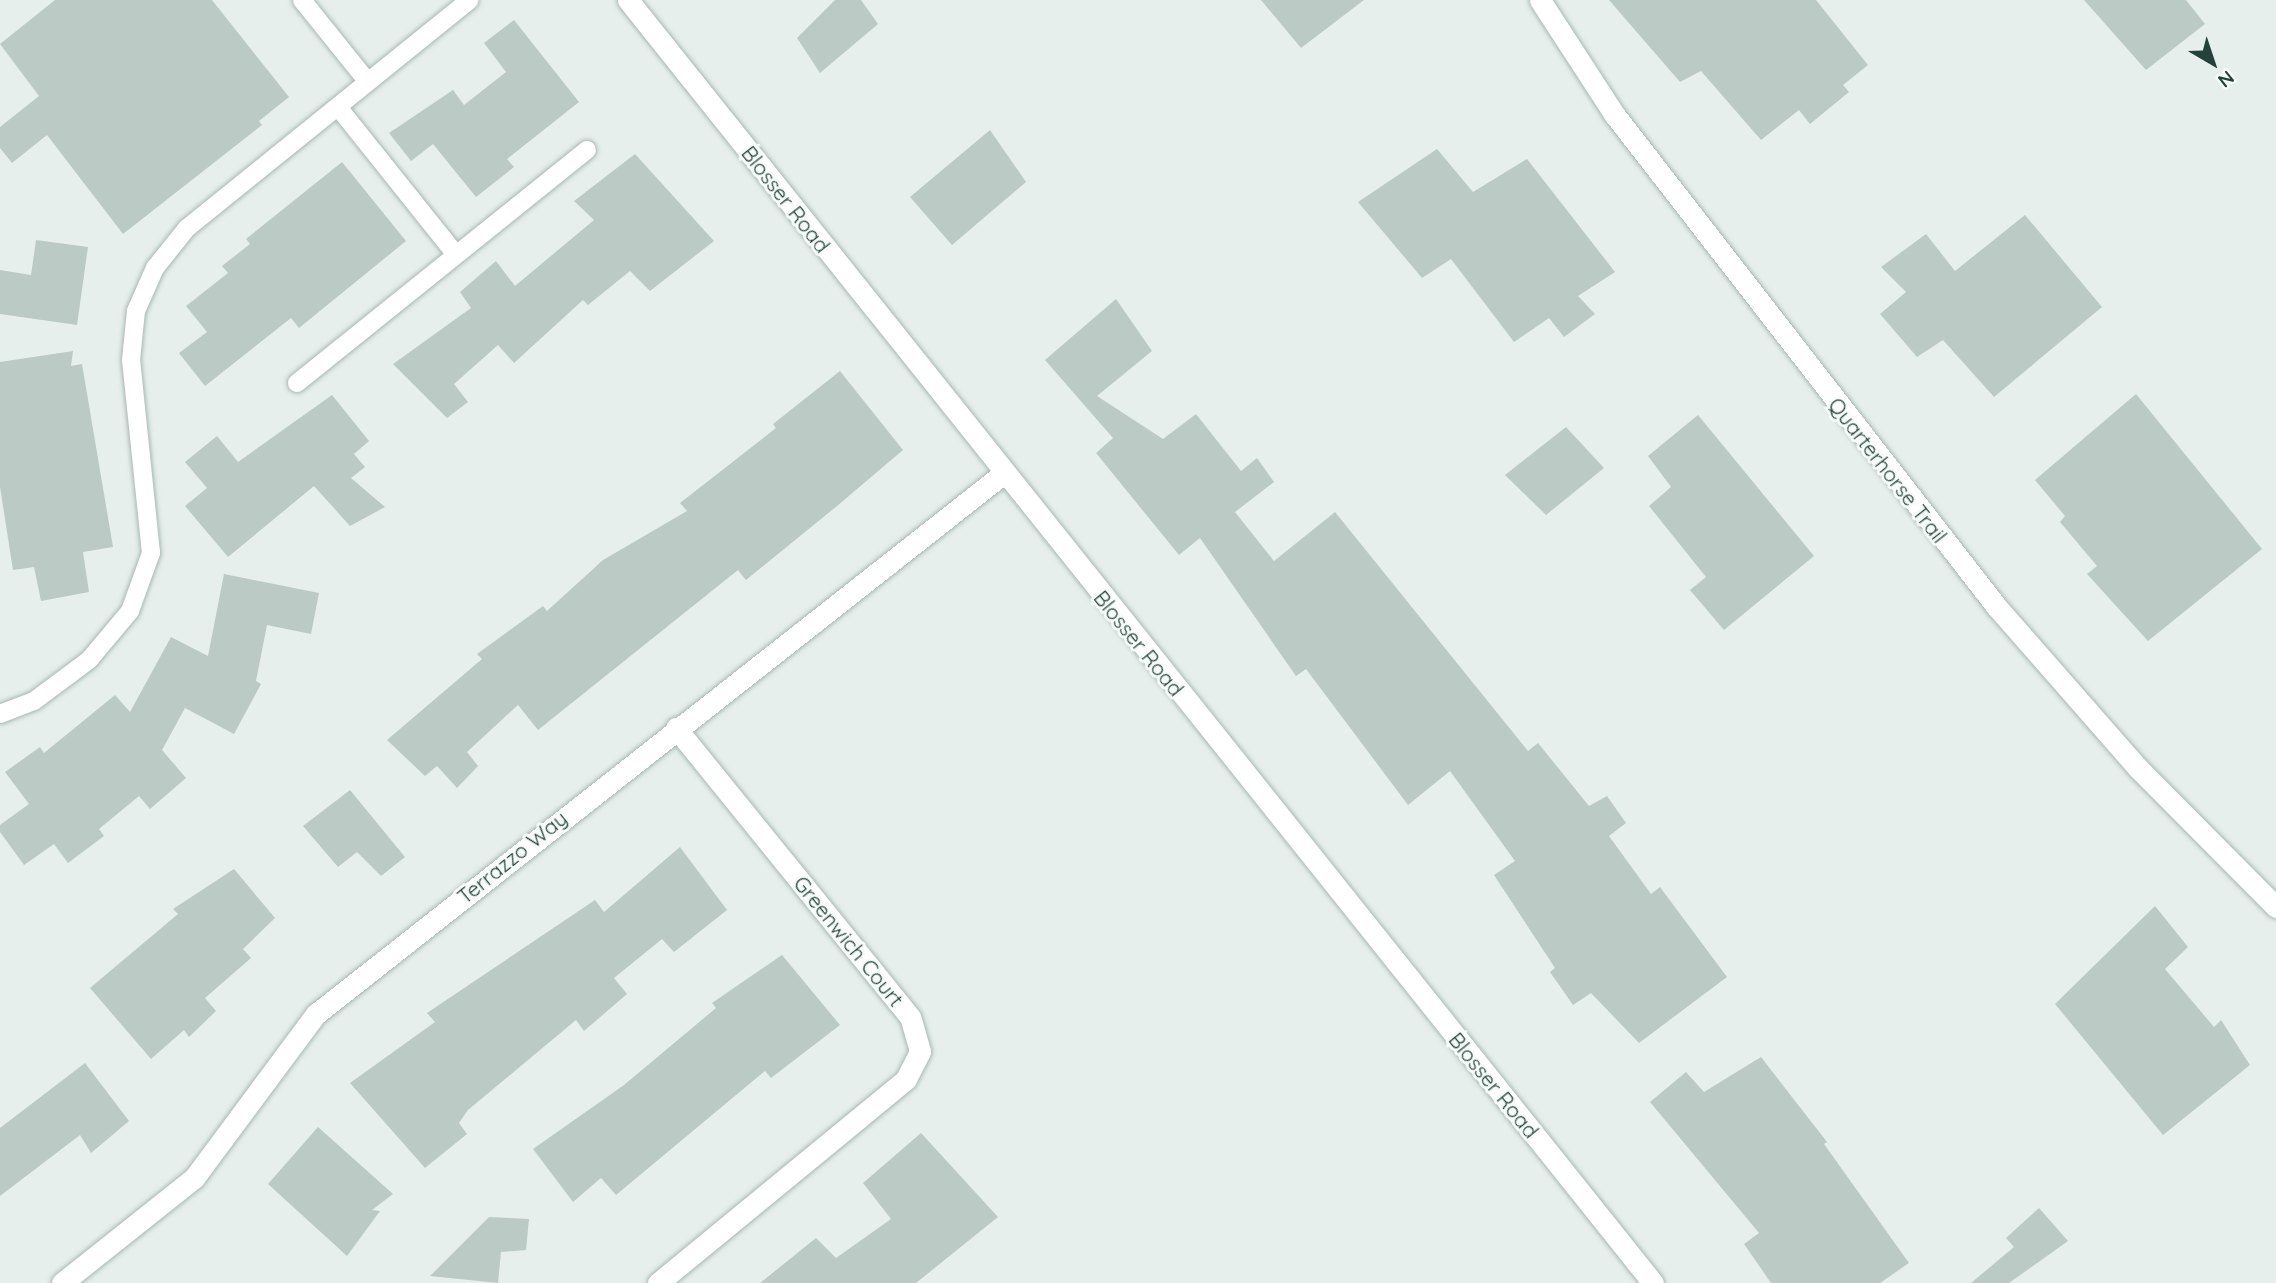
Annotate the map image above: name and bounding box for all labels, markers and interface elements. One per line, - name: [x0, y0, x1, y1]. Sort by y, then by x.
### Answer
- north arrow: [2178, 28, 2248, 98]
- text: N: [2213, 66, 2239, 93]
- street label: Blosser Road: [737, 141, 835, 257]
- street label: Quarterhorse Trail: [1823, 392, 1953, 548]
- street label: Blosser Road: [1089, 585, 1189, 701]
- street label: Terrazzo Way: [452, 805, 572, 909]
- street label: Greenwich Court: [789, 871, 909, 1011]
- street label: Blosser Road: [1444, 1027, 1544, 1143]

